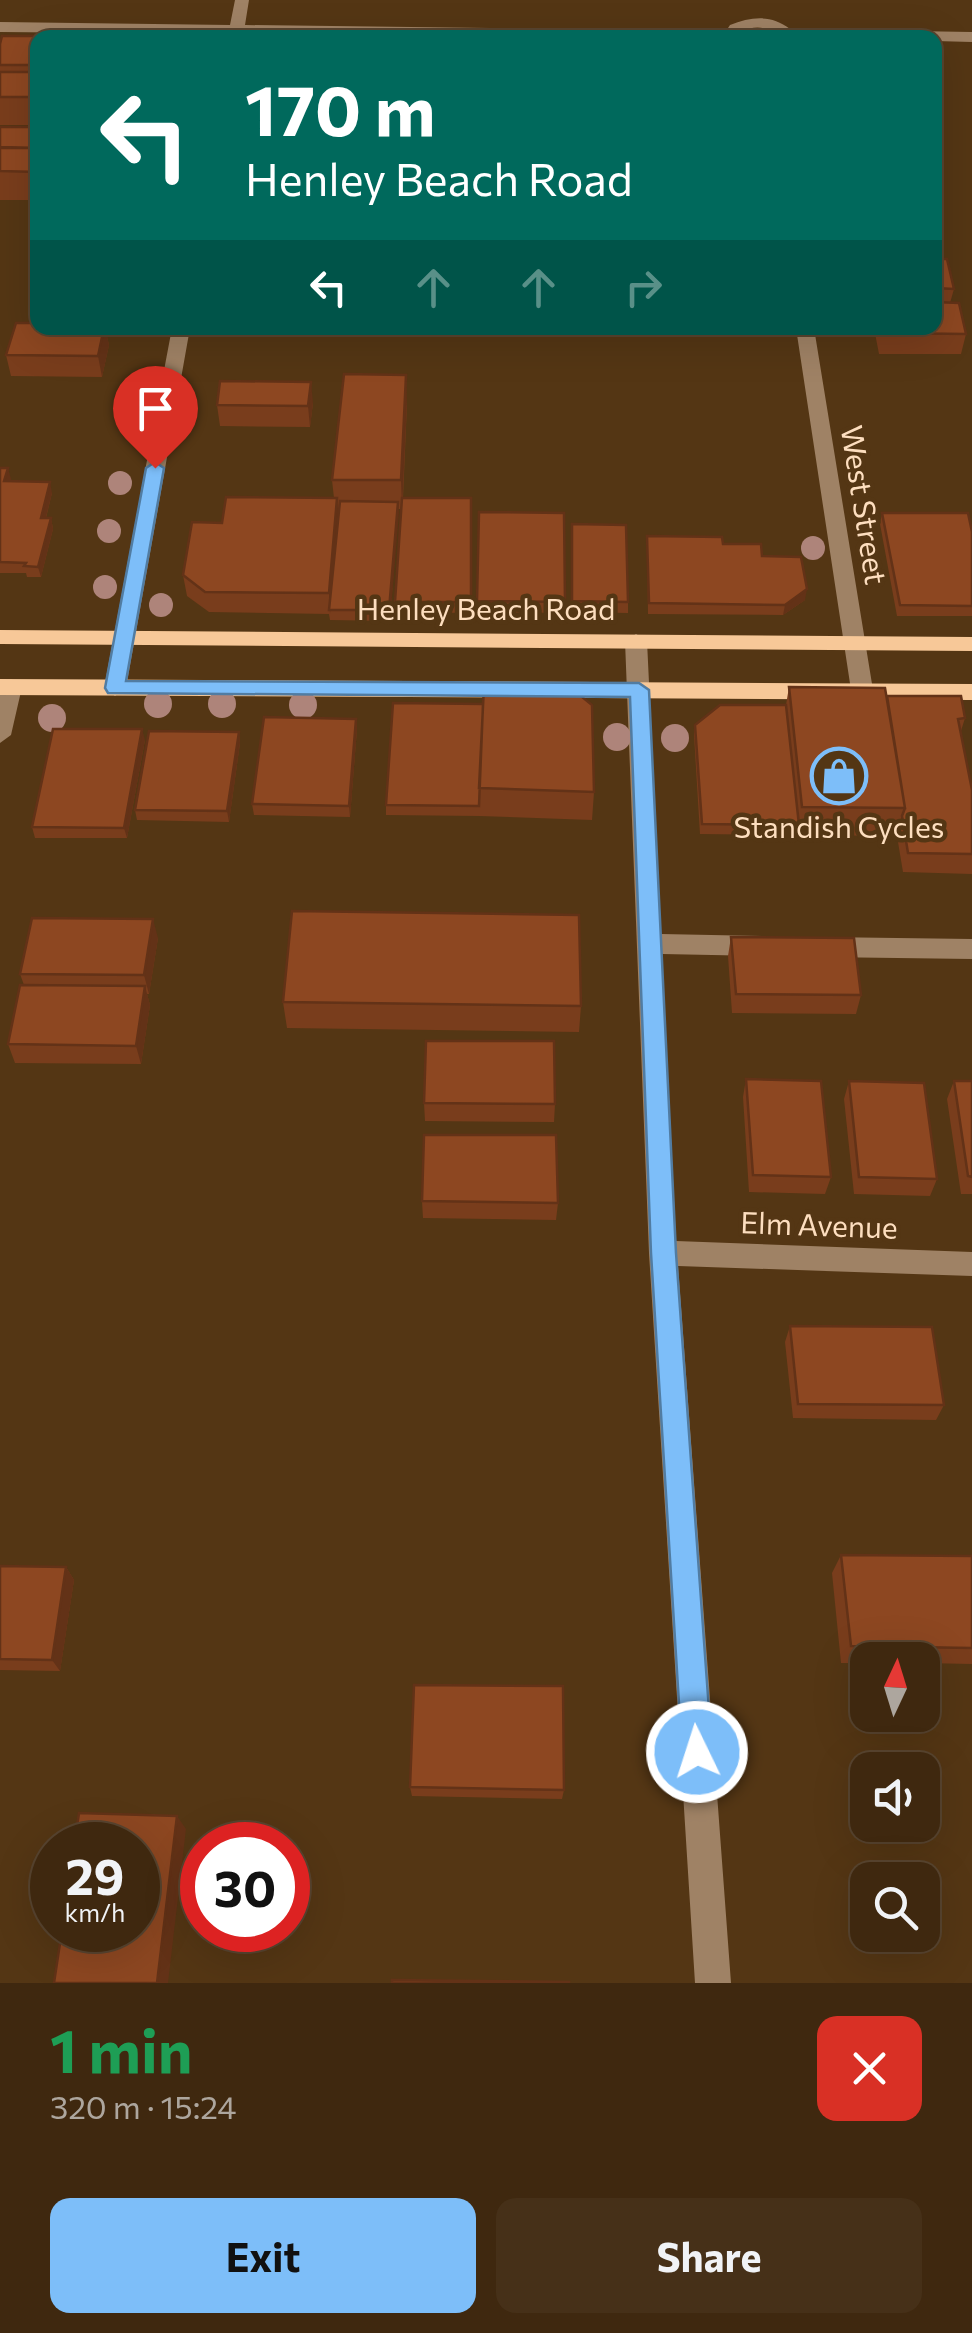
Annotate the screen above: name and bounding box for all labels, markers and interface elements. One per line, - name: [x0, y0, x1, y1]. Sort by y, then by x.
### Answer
- text: 170 m: [245, 65, 436, 150]
- icon: left: [80, 70, 210, 200]
- text: Henley Beach Road: [245, 150, 633, 205]
- icon: left: [301, 260, 356, 315]
- icon: ahead: [406, 260, 461, 315]
- icon: ahead: [511, 260, 566, 315]
- icon: right: [616, 260, 671, 315]
- pin: [113, 366, 198, 469]
- icon: arrive: [128, 381, 183, 436]
- street label: West Street: [835, 422, 896, 587]
- street label: Henley Beach Road: [357, 589, 615, 626]
- shop icon: Standish Cycles: [809, 746, 869, 806]
- place label: Standish Cycles: [734, 807, 944, 844]
- street label: Elm Avenue: [740, 1202, 898, 1245]
- north arrow: [850, 1642, 940, 1732]
- map controls: [850, 1642, 940, 1952]
- position arrow: [645, 1700, 749, 1804]
- button: sound: [850, 1752, 940, 1842]
- speed limit sign: 30: [180, 1822, 310, 1952]
- text: 29: [65, 1844, 124, 1905]
- button: search: [850, 1862, 940, 1952]
- text: km/h: [65, 1897, 125, 1927]
- text: 1 min: [50, 2012, 192, 2085]
- button: close: [817, 2016, 922, 2121]
- text: 320 m · 15:24: [50, 2086, 237, 2126]
- button: Exit: [50, 2198, 476, 2313]
- button: Share: [496, 2198, 922, 2313]

